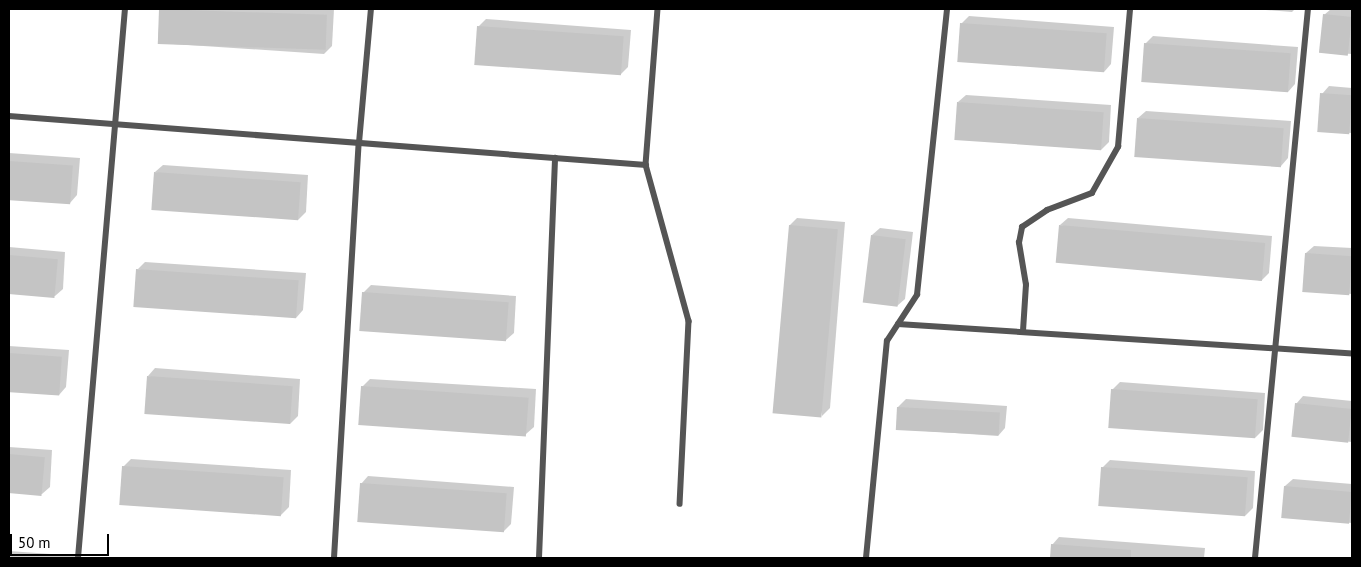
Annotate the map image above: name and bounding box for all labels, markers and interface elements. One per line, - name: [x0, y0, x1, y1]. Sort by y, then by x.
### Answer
- scale bar: [12, 524, 111, 556]
- text: 50 m: [18, 533, 51, 552]

